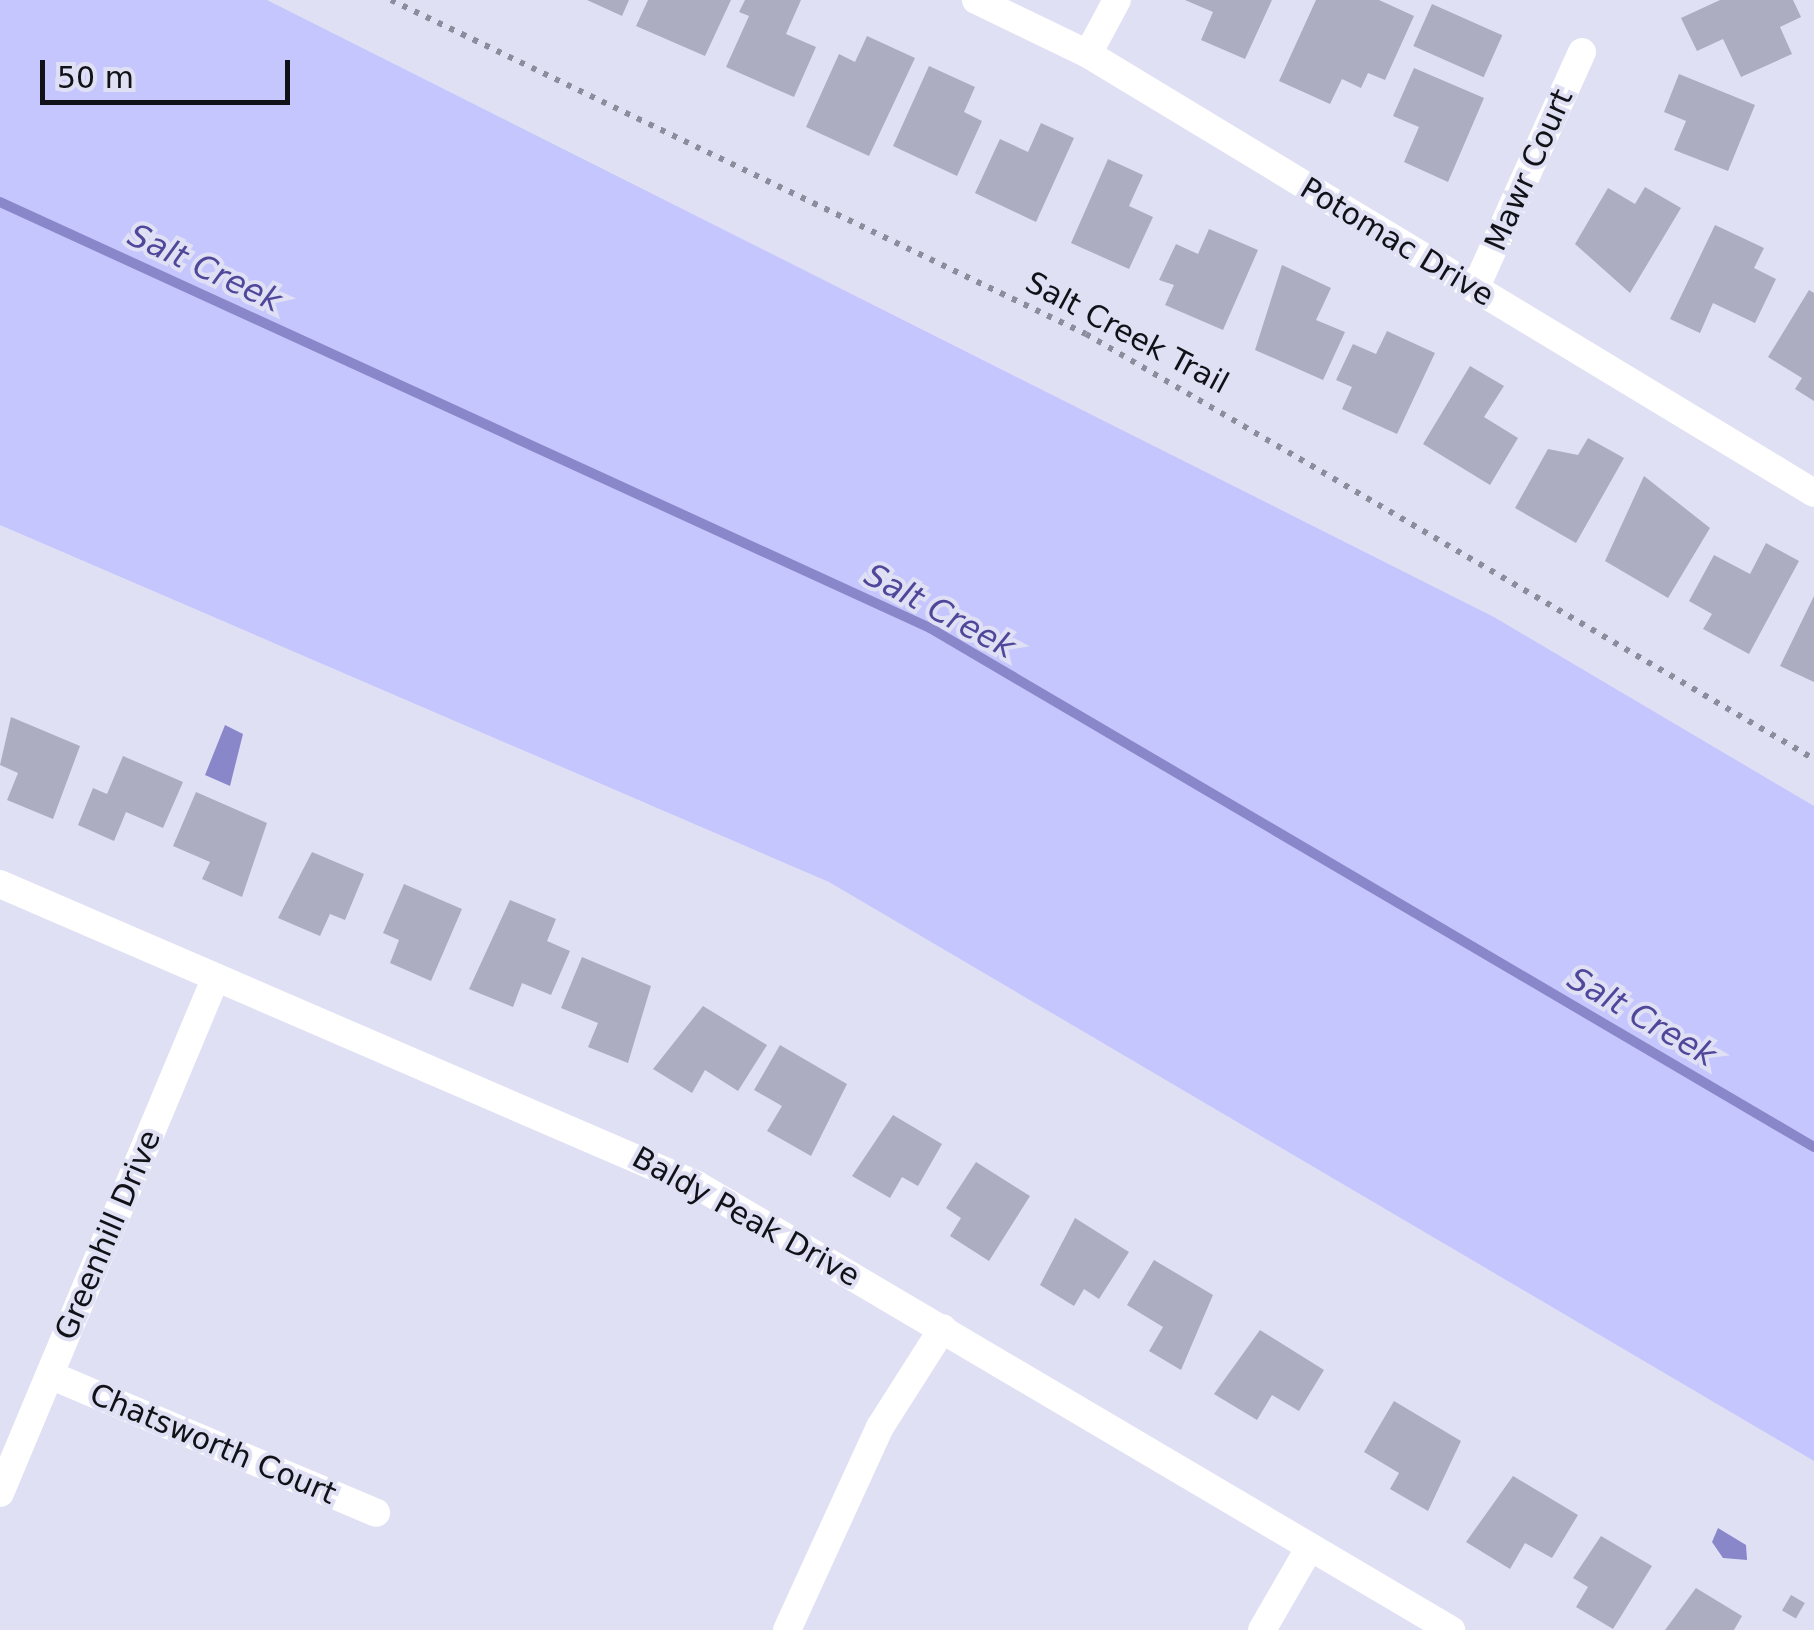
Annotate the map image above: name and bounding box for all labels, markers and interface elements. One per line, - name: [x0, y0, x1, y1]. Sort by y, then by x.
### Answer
- scale bar: [45, 40, 295, 102]
- text: 50 m: [57, 60, 134, 95]
- street label: Mawr Court: [1477, 84, 1581, 256]
- street label: Potomac Drive: [1294, 170, 1500, 314]
- water label: Salt Creek: [122, 216, 288, 320]
- street label: Salt Creek Trail: [1019, 264, 1235, 402]
- water label: Salt Creek: [858, 555, 1022, 667]
- water label: Salt Creek: [1561, 959, 1723, 1075]
- street label: Greenhill Drive: [48, 1125, 168, 1345]
- street label: Baldy Peak Drive: [626, 1140, 866, 1294]
- street label: Chatsworth Court: [85, 1376, 341, 1512]

